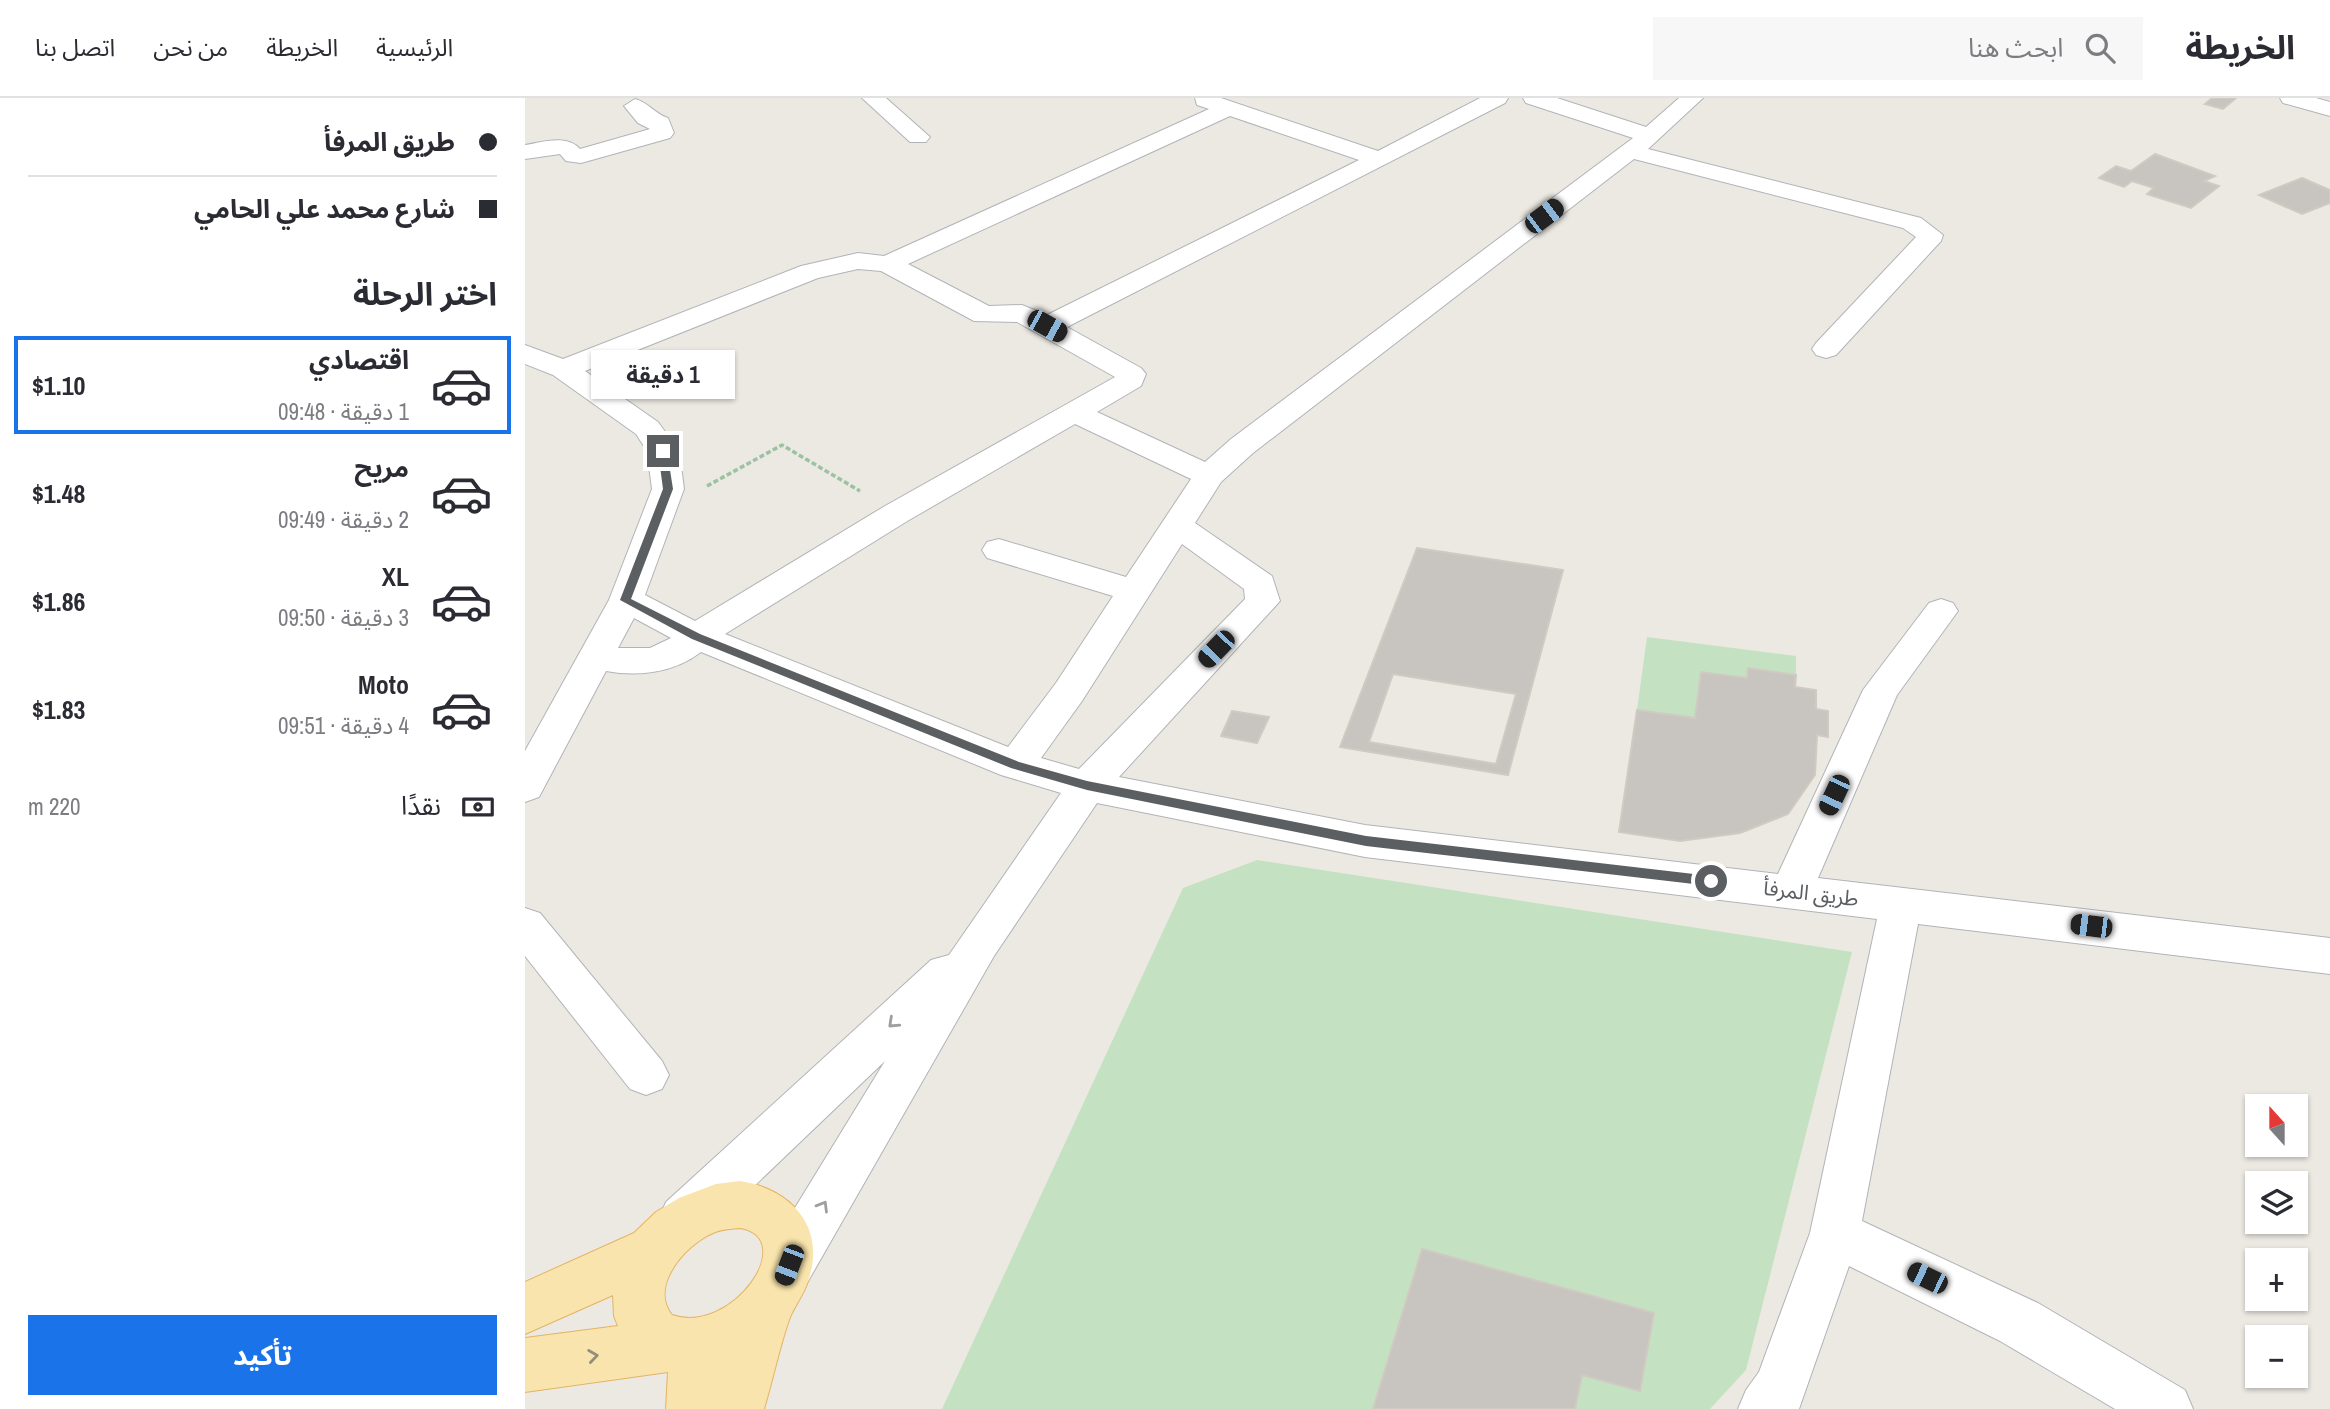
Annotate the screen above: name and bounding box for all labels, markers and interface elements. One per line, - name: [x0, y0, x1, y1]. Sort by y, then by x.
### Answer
- search box: [1653, 17, 2143, 80]
- text: الخريطة: [2185, 25, 2295, 69]
- icon: search: [2081, 29, 2119, 67]
- text: ابحث هنا: [1968, 30, 2063, 65]
- text: اتصل بنا: [35, 31, 115, 63]
- text: من نحن: [153, 31, 228, 63]
- text: الخريطة: [266, 31, 338, 63]
- text: الرئيسية: [376, 31, 453, 63]
- text: طريق المرفأ: [324, 124, 455, 159]
- text: شارع محمد علي الحامي: [194, 191, 455, 226]
- car: [1521, 195, 1568, 237]
- text: اختر الرحلة: [353, 272, 497, 315]
- car: [1024, 307, 1071, 345]
- text: اقتصادي: [309, 342, 409, 377]
- callout: 1 دقيقة: [591, 350, 735, 398]
- icon: car: [430, 354, 493, 417]
- text: 1 دقيقة: [626, 359, 700, 390]
- text: $1.10: [32, 368, 85, 403]
- text: 1 دقيقة · 09:48: [278, 396, 409, 427]
- route end: [647, 435, 679, 467]
- text: مريح: [354, 450, 409, 485]
- icon: car: [430, 462, 493, 525]
- text: $1.48: [32, 476, 85, 511]
- text: 2 دقيقة · 09:49: [278, 504, 409, 535]
- text: XL: [382, 559, 409, 594]
- icon: car: [430, 570, 493, 633]
- text: $1.86: [32, 584, 85, 619]
- text: 3 دقيقة · 09:50: [278, 602, 409, 633]
- car: [1194, 627, 1239, 671]
- text: Moto: [358, 667, 409, 702]
- icon: car: [430, 678, 493, 741]
- text: $1.83: [32, 692, 85, 727]
- text: 4 دقيقة · 09:51: [278, 710, 409, 741]
- car: [1816, 772, 1853, 818]
- text: نقدًا: [401, 788, 441, 823]
- icon: cash: [459, 788, 497, 826]
- text: 220 m: [28, 791, 80, 822]
- route start: [1695, 865, 1727, 897]
- street label: طريق المرفأ: [1761, 873, 1860, 913]
- car: [2069, 913, 2114, 939]
- one-way arrow: [888, 1015, 901, 1027]
- north arrow: [2245, 1094, 2308, 1157]
- map controls: [2245, 1094, 2308, 1388]
- button: layers: [2245, 1171, 2308, 1234]
- one-way arrow: [815, 1201, 828, 1214]
- car: [772, 1242, 807, 1288]
- button: +: [2245, 1248, 2308, 1311]
- car: [1904, 1259, 1951, 1297]
- button: تأكيد: [28, 1315, 497, 1395]
- button: −: [2245, 1325, 2308, 1388]
- one-way arrow: [587, 1349, 598, 1364]

